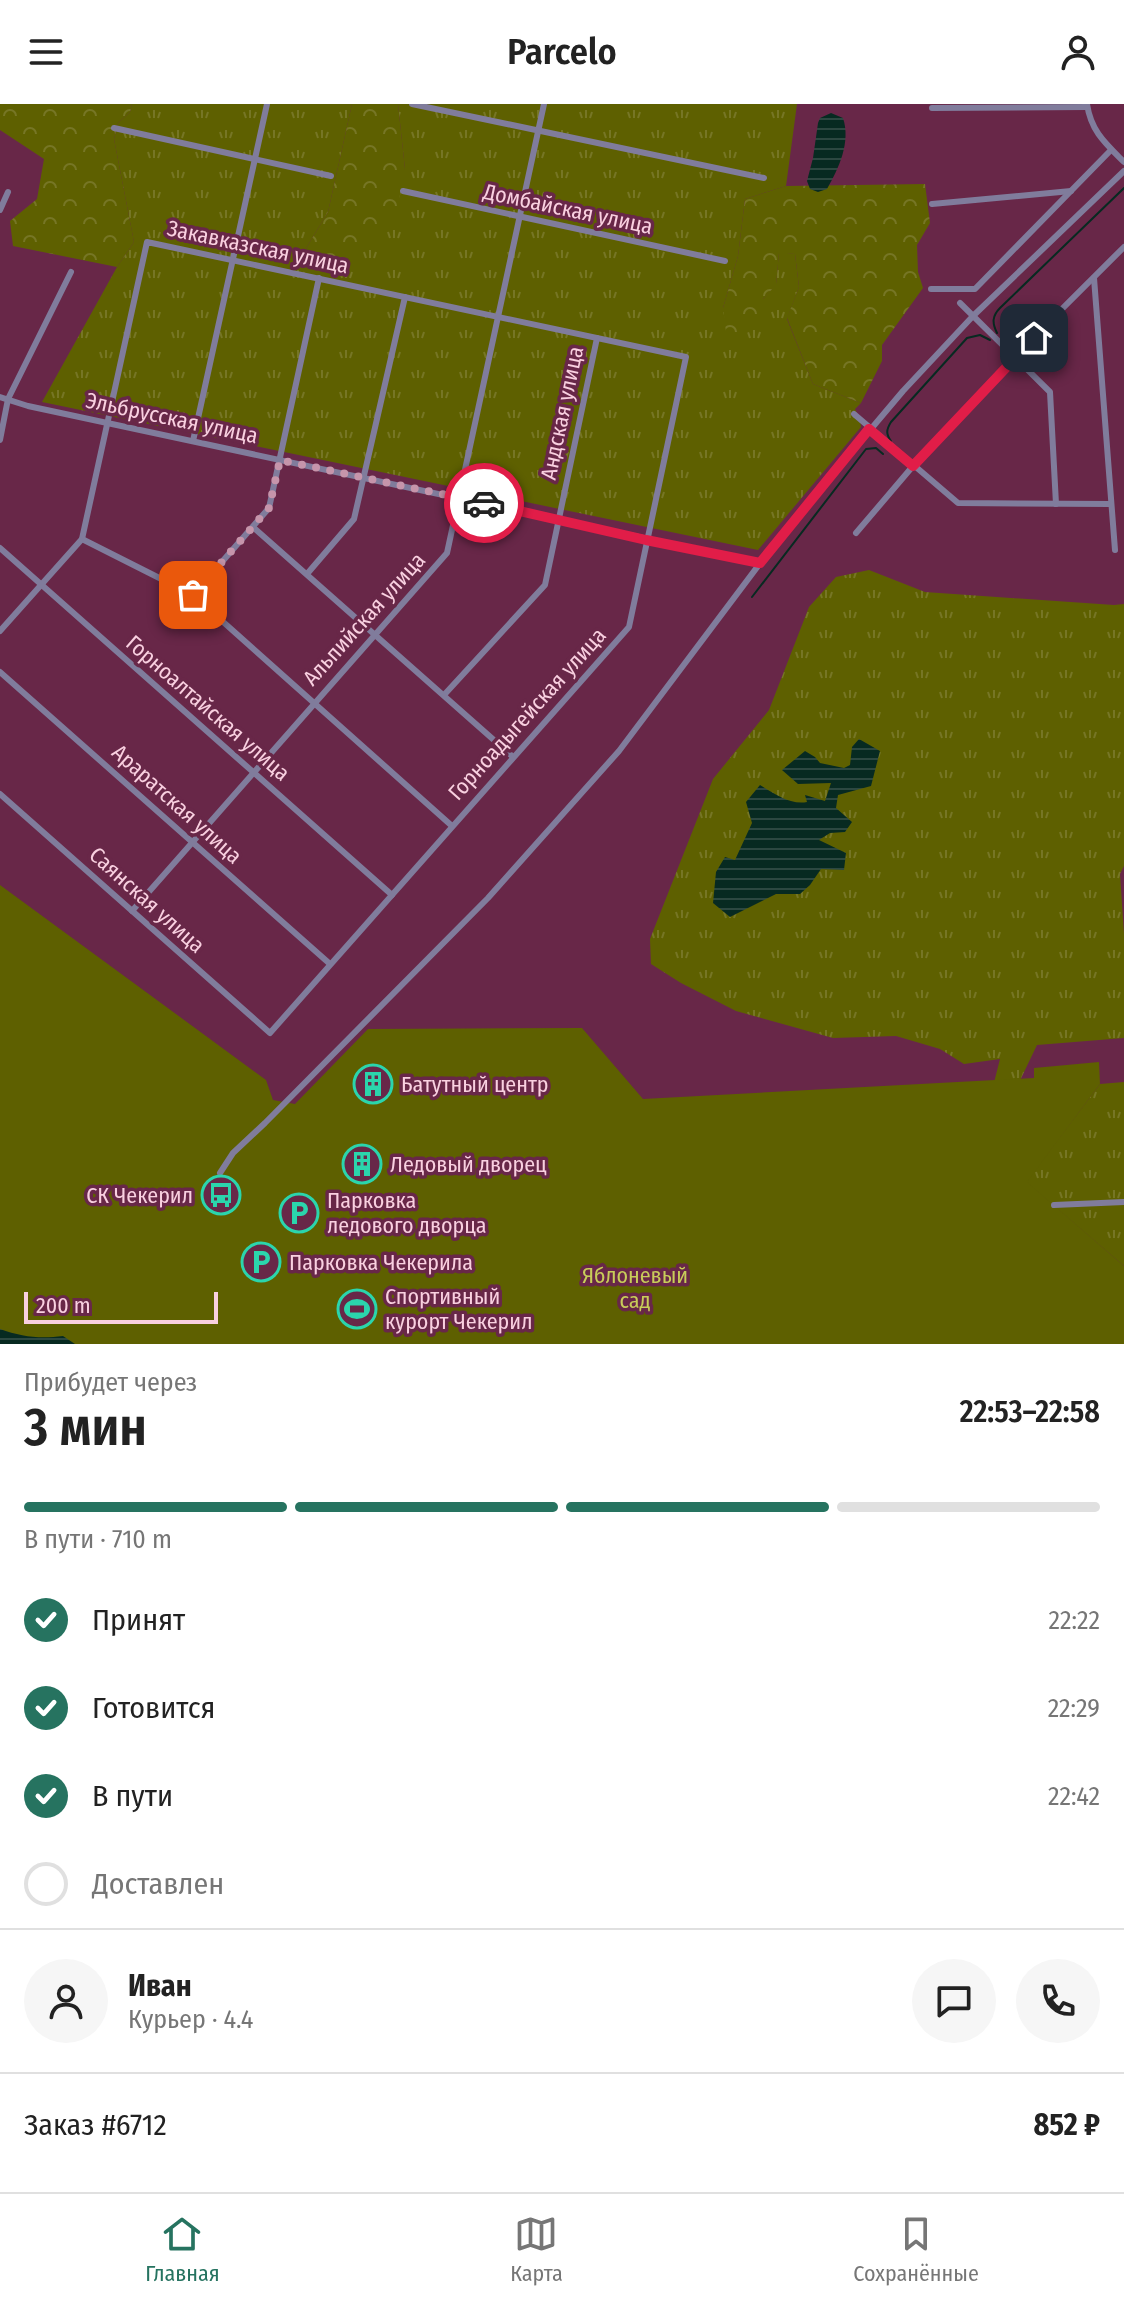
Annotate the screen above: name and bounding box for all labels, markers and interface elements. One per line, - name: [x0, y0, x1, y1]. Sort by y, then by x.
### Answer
- icon: menu: [24, 30, 68, 74]
- text: Parcelo: [507, 30, 617, 74]
- icon: person: [1056, 30, 1100, 74]
- street label: Домбайская улица: [480, 178, 655, 240]
- street label: Закавказская улица: [165, 215, 351, 279]
- pin: [1000, 304, 1068, 372]
- icon: home: [1012, 316, 1056, 360]
- street label: Андская улица: [535, 344, 589, 482]
- street label: Эльбрусская улица: [84, 387, 260, 449]
- courier: [444, 463, 524, 543]
- icon: car: [462, 481, 506, 525]
- street label: Альпийская улица: [297, 547, 431, 691]
- pin: [159, 561, 227, 629]
- icon: bag: [171, 573, 215, 617]
- street label: Горноадыгейская улица: [442, 622, 612, 806]
- street label: Горноалтайская улица: [120, 629, 296, 787]
- street label: Араратская улица: [106, 739, 248, 869]
- street label: Саянская улица: [84, 841, 210, 959]
- building icon: Батутный центр: [352, 1063, 394, 1105]
- place label: Батутный центр: [401, 1071, 549, 1098]
- building icon: Ледовый дворец: [341, 1143, 383, 1185]
- place label: Ледовый дворец: [390, 1151, 547, 1178]
- bus stop icon: СК Чекерил: [200, 1174, 242, 1216]
- place label: СК Чекерил: [86, 1182, 193, 1209]
- place label: Парковка ледового дворца: [327, 1187, 487, 1239]
- parking icon: Парковка ледового дворца: [278, 1192, 320, 1234]
- parking icon: Парковка Чекерила: [240, 1241, 282, 1283]
- place label: Парковка Чекерила: [289, 1249, 473, 1276]
- park label: Яблоневый сад: [582, 1262, 688, 1314]
- place label: Спортивный курорт Чекерил: [385, 1283, 532, 1335]
- scale bar: [24, 1288, 218, 1324]
- sports icon: Спортивный курорт Чекерил: [336, 1288, 378, 1330]
- text: 200 m: [36, 1292, 91, 1319]
- text: Прибудет через: [24, 1367, 197, 1398]
- text: 22:53–22:58: [960, 1394, 1100, 1430]
- text: 3 мин: [24, 1396, 147, 1459]
- text: В пути · 710 m: [24, 1524, 172, 1555]
- icon: check: [24, 1598, 68, 1642]
- text: Принят: [92, 1602, 185, 1638]
- text: 22:22: [1049, 1605, 1100, 1636]
- icon: check: [24, 1686, 68, 1730]
- text: Готовится: [92, 1690, 215, 1726]
- text: 22:29: [1048, 1693, 1100, 1724]
- icon: check: [24, 1774, 68, 1818]
- text: В пути: [92, 1778, 173, 1814]
- text: 22:42: [1048, 1781, 1100, 1812]
- text: Доставлен: [92, 1866, 224, 1902]
- button: person: [24, 1959, 108, 2043]
- button: chat: [912, 1959, 996, 2043]
- button: phone: [1016, 1959, 1100, 2043]
- text: Иван: [128, 1968, 192, 2004]
- text: Курьер · 4.4: [128, 2004, 253, 2035]
- text: Заказ #6712: [24, 2107, 167, 2143]
- text: 852 ₽: [1033, 2107, 1100, 2143]
- tab: Главная: [145, 2212, 220, 2287]
- tab: Карта: [510, 2212, 563, 2287]
- tab: Сохранённые: [853, 2212, 979, 2287]

